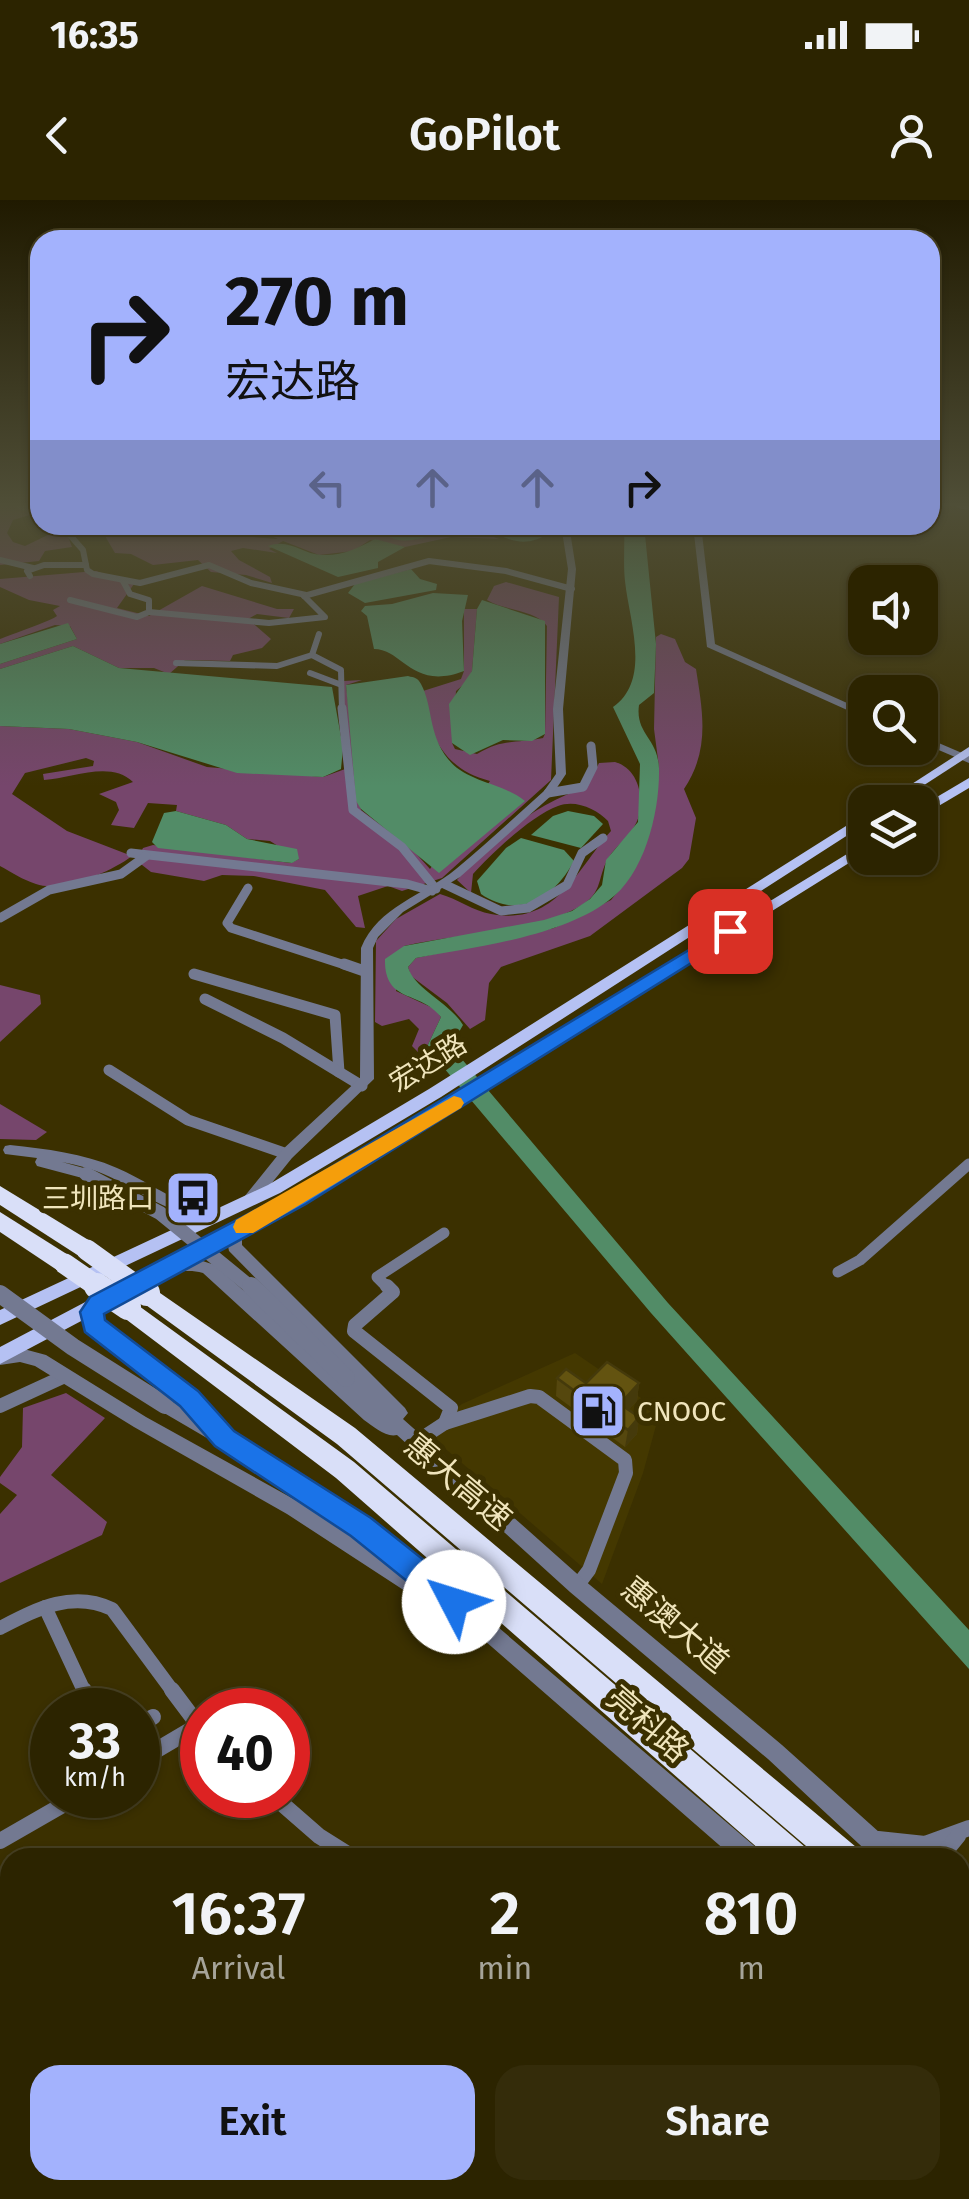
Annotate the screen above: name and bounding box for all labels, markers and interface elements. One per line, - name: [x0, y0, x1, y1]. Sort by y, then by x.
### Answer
- text: 16:35: [50, 12, 139, 58]
- icon: back: [30, 108, 85, 163]
- text: GoPilot: [409, 108, 560, 162]
- icon: person: [884, 108, 939, 163]
- text: 270 m: [225, 260, 409, 344]
- icon: right: [60, 270, 190, 400]
- text: 宏达路: [225, 355, 360, 409]
- icon: left: [300, 460, 355, 515]
- icon: ahead: [405, 460, 460, 515]
- icon: ahead: [510, 460, 565, 515]
- icon: right: [615, 460, 670, 515]
- map controls: [848, 565, 938, 875]
- button: sound: [848, 565, 938, 655]
- button: search: [848, 675, 938, 765]
- button: layers: [848, 785, 938, 875]
- pin: [688, 889, 773, 974]
- icon: arrive: [703, 904, 758, 959]
- street label: 宏达路: [384, 1027, 472, 1099]
- bus stop icon: 三圳路口: [163, 1168, 223, 1228]
- place label: 三圳路口: [42, 1182, 154, 1215]
- fuel station icon: CNOOC: [568, 1381, 628, 1441]
- place label: CNOOC: [637, 1395, 727, 1428]
- street label: 惠大高速: [397, 1426, 519, 1538]
- position arrow: [402, 1550, 506, 1654]
- street label: 惠澳大道: [614, 1569, 736, 1681]
- street label: 亮科路: [599, 1678, 697, 1770]
- speed limit sign: 40: [180, 1688, 310, 1818]
- text: 33: [69, 1711, 121, 1771]
- text: km/h: [64, 1763, 126, 1793]
- text: 16:37: [171, 1878, 306, 1950]
- text: 2: [489, 1878, 520, 1950]
- text: 810: [704, 1878, 799, 1950]
- text: Arrival: [192, 1949, 285, 1987]
- text: min: [477, 1949, 532, 1987]
- text: m: [737, 1949, 765, 1987]
- button: Exit: [30, 2065, 475, 2180]
- button: Share: [495, 2065, 940, 2180]

